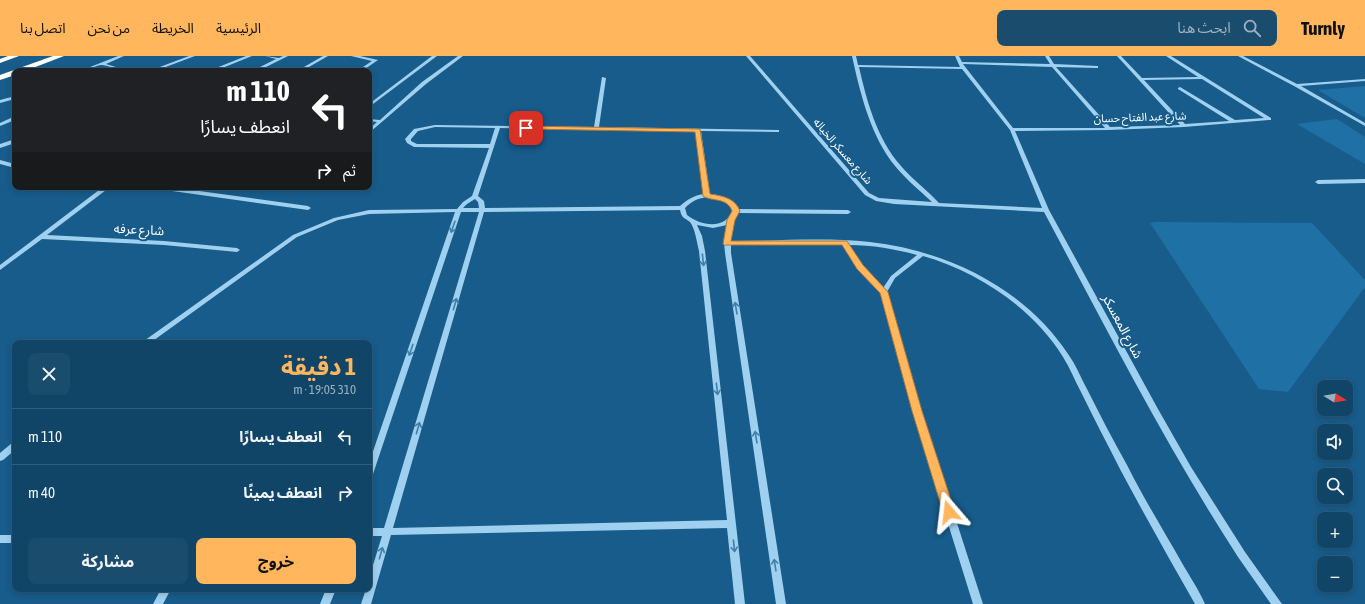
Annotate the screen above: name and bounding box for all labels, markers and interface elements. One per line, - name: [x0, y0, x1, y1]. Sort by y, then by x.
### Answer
- search box: [997, 10, 1277, 46]
- icon: search: [1241, 17, 1263, 39]
- text: Turnly: [1301, 17, 1345, 39]
- text: ابحث هنا: [1177, 19, 1231, 36]
- text: اتصل بنا: [20, 20, 66, 36]
- text: من نحن: [88, 20, 130, 36]
- text: الخريطة: [152, 20, 194, 36]
- text: الرئيسية: [216, 20, 261, 36]
- text: 110 m: [227, 75, 290, 107]
- icon: left: [304, 84, 356, 136]
- street label: شارع عبد الفتاح حسان: [1093, 109, 1187, 127]
- pin: [509, 111, 543, 145]
- text: انعطف يسارًا: [200, 116, 290, 137]
- street label: شارع معسكر الخياله: [810, 116, 875, 188]
- icon: arrive: [515, 117, 537, 139]
- icon: right: [313, 160, 335, 182]
- text: ثم: [343, 162, 356, 179]
- street label: شارع عرفه: [113, 221, 165, 241]
- one-way arrow: [449, 221, 456, 234]
- one-way arrow: [699, 253, 707, 266]
- street label: شارع المعسكر: [1096, 291, 1146, 362]
- one-way arrow: [452, 298, 459, 311]
- one-way arrow: [732, 302, 740, 315]
- one-way arrow: [407, 344, 415, 356]
- button: close: [28, 353, 70, 395]
- text: 1 دقيقة: [281, 353, 356, 380]
- north arrow: [1317, 380, 1353, 416]
- map controls: [1317, 380, 1353, 592]
- text: 310 m · 19:05: [293, 382, 356, 397]
- one-way arrow: [713, 382, 721, 395]
- one-way arrow: [415, 422, 422, 435]
- button: sound: [1317, 424, 1353, 460]
- icon: left: [334, 426, 356, 448]
- text: 110 m: [28, 428, 62, 445]
- text: انعطف يسارًا: [239, 428, 322, 445]
- one-way arrow: [752, 431, 760, 444]
- button: search: [1317, 468, 1353, 504]
- icon: right: [334, 482, 356, 504]
- text: 40 m: [28, 484, 55, 501]
- text: انعطف يمينًا: [243, 484, 322, 501]
- position arrow: [928, 491, 970, 533]
- button: +: [1317, 512, 1353, 548]
- button: مشاركة: [28, 538, 188, 584]
- button: خروج: [196, 538, 356, 584]
- one-way arrow: [730, 539, 738, 552]
- one-way arrow: [378, 547, 385, 560]
- button: −: [1317, 556, 1353, 592]
- one-way arrow: [771, 559, 779, 572]

